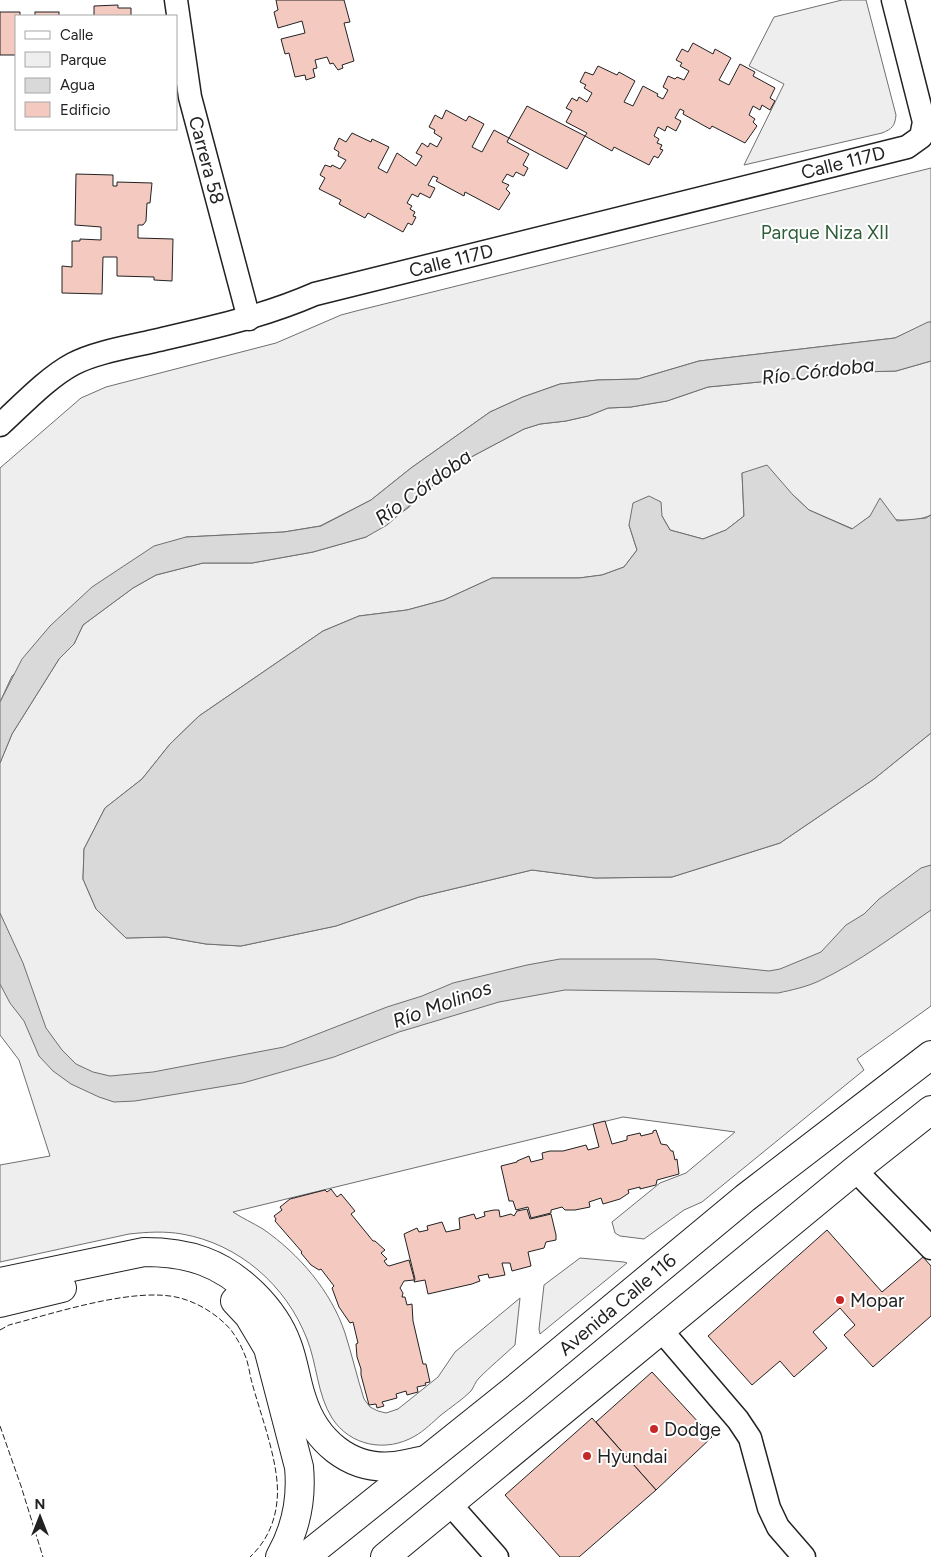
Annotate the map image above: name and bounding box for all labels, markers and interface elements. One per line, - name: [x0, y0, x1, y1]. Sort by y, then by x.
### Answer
- legend: [15, 15, 178, 130]
- text: Calle: [60, 26, 93, 44]
- text: Parque: [60, 51, 107, 69]
- text: Agua: [60, 76, 95, 94]
- text: Edificio: [60, 101, 111, 119]
- street label: Carrera 58: [184, 114, 229, 207]
- street label: Calle 117D: [799, 141, 888, 184]
- park label: Parque Niza XII: [761, 221, 889, 244]
- street label: Calle 117D: [407, 239, 496, 282]
- water label: Río Córdoba: [760, 352, 876, 390]
- water label: Río Córdoba: [370, 444, 476, 530]
- water label: Río Molinos: [389, 975, 495, 1033]
- street label: Avenida Calle 116: [554, 1248, 681, 1360]
- place label: Mopar: [850, 1289, 905, 1312]
- marker: Mopar: [834, 1294, 846, 1306]
- place label: Dodge: [664, 1418, 721, 1441]
- marker: Dodge: [648, 1423, 660, 1435]
- place label: Hyundai: [597, 1445, 668, 1468]
- marker: Hyundai: [581, 1450, 593, 1462]
- north arrow: [15, 1492, 65, 1542]
- text: N: [35, 1496, 45, 1513]

